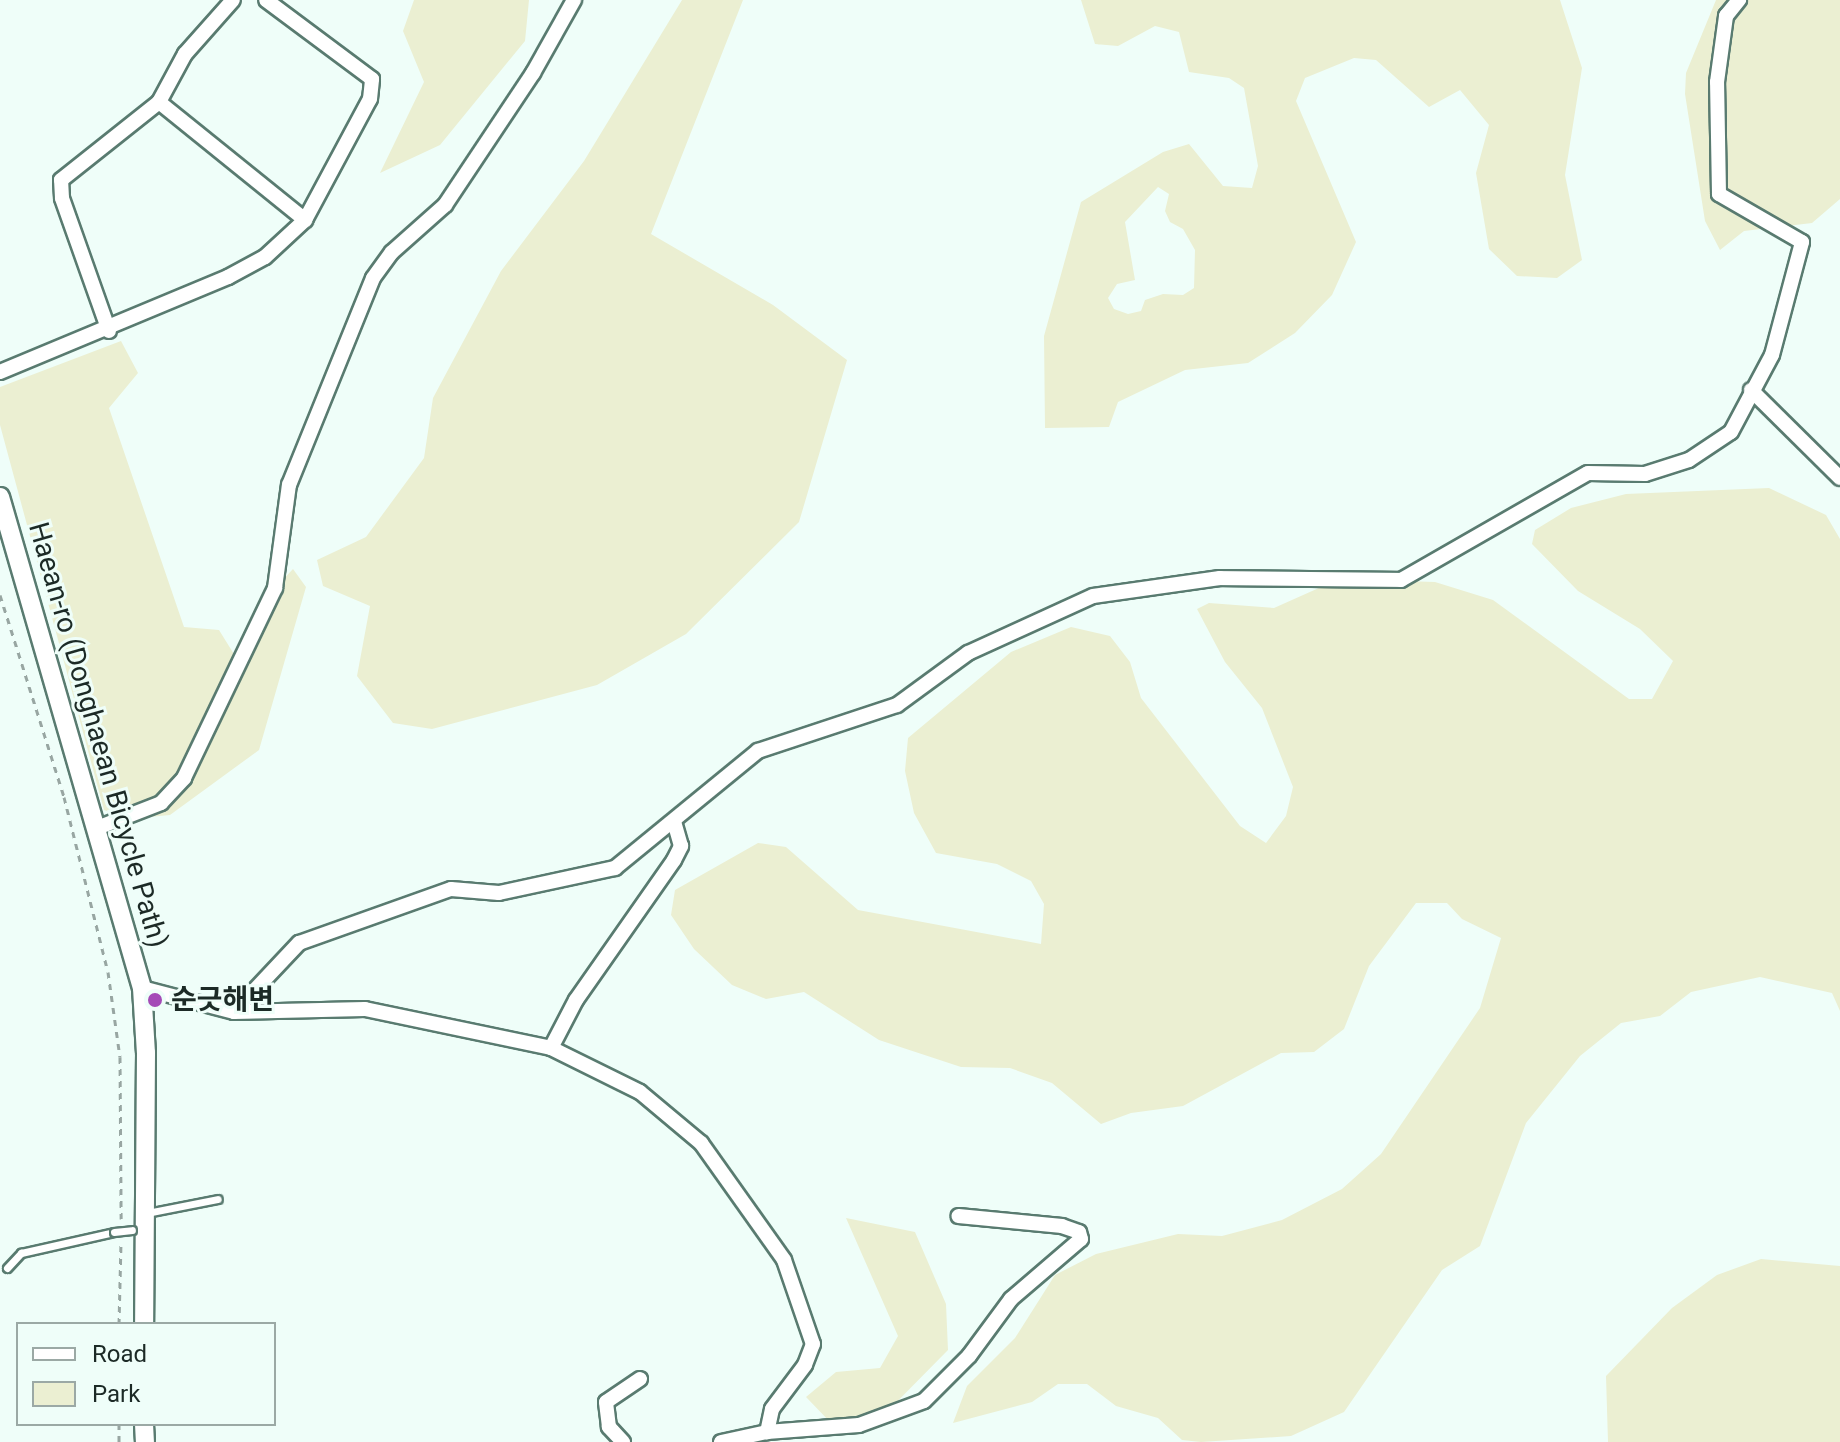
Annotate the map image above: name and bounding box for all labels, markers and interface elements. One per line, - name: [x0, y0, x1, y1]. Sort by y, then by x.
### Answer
- street label: Haean-ro (Donghaean Bicycle Path): [21, 518, 175, 952]
- place label: 순긋해변: [171, 983, 274, 1017]
- marker: 순긋해변: [146, 991, 164, 1009]
- legend: [16, 1322, 276, 1426]
- text: Road: [92, 1340, 147, 1368]
- text: Park: [92, 1380, 140, 1408]

